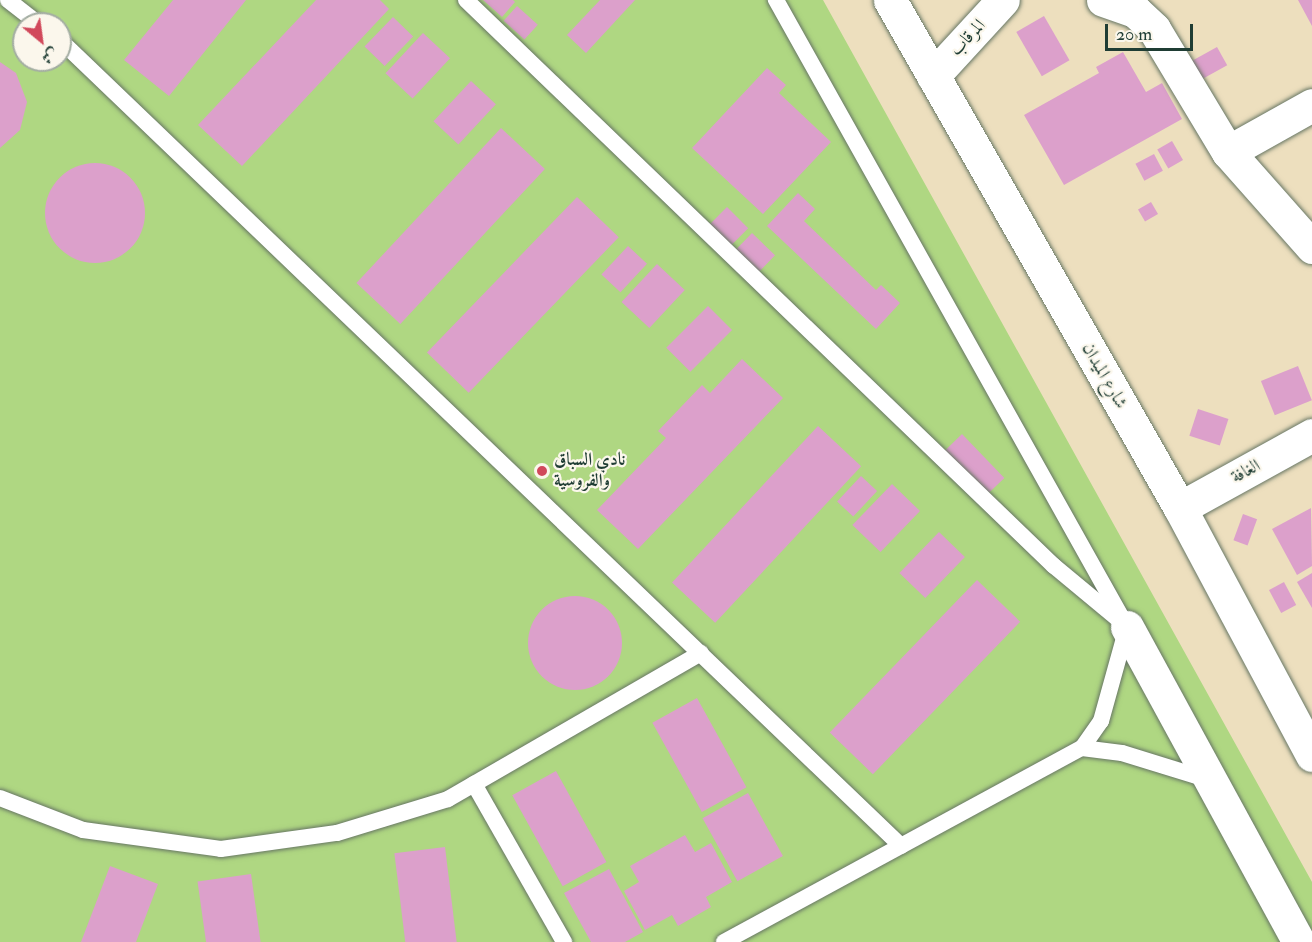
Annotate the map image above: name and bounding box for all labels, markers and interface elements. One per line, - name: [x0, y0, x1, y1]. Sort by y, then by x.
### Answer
- north arrow: [12, 12, 72, 72]
- scale bar: [1108, 12, 1196, 50]
- street label: المرقاب: [946, 15, 990, 61]
- text: 20 m: [1116, 23, 1152, 46]
- text: ش: [38, 43, 62, 69]
- street label: شارع الميدان: [1077, 339, 1131, 413]
- place label: نادي السباق والفروسية: [554, 450, 625, 492]
- street label: الغافة: [1228, 455, 1264, 489]
- marker: نادي السباق والفروسية: [535, 464, 549, 478]

